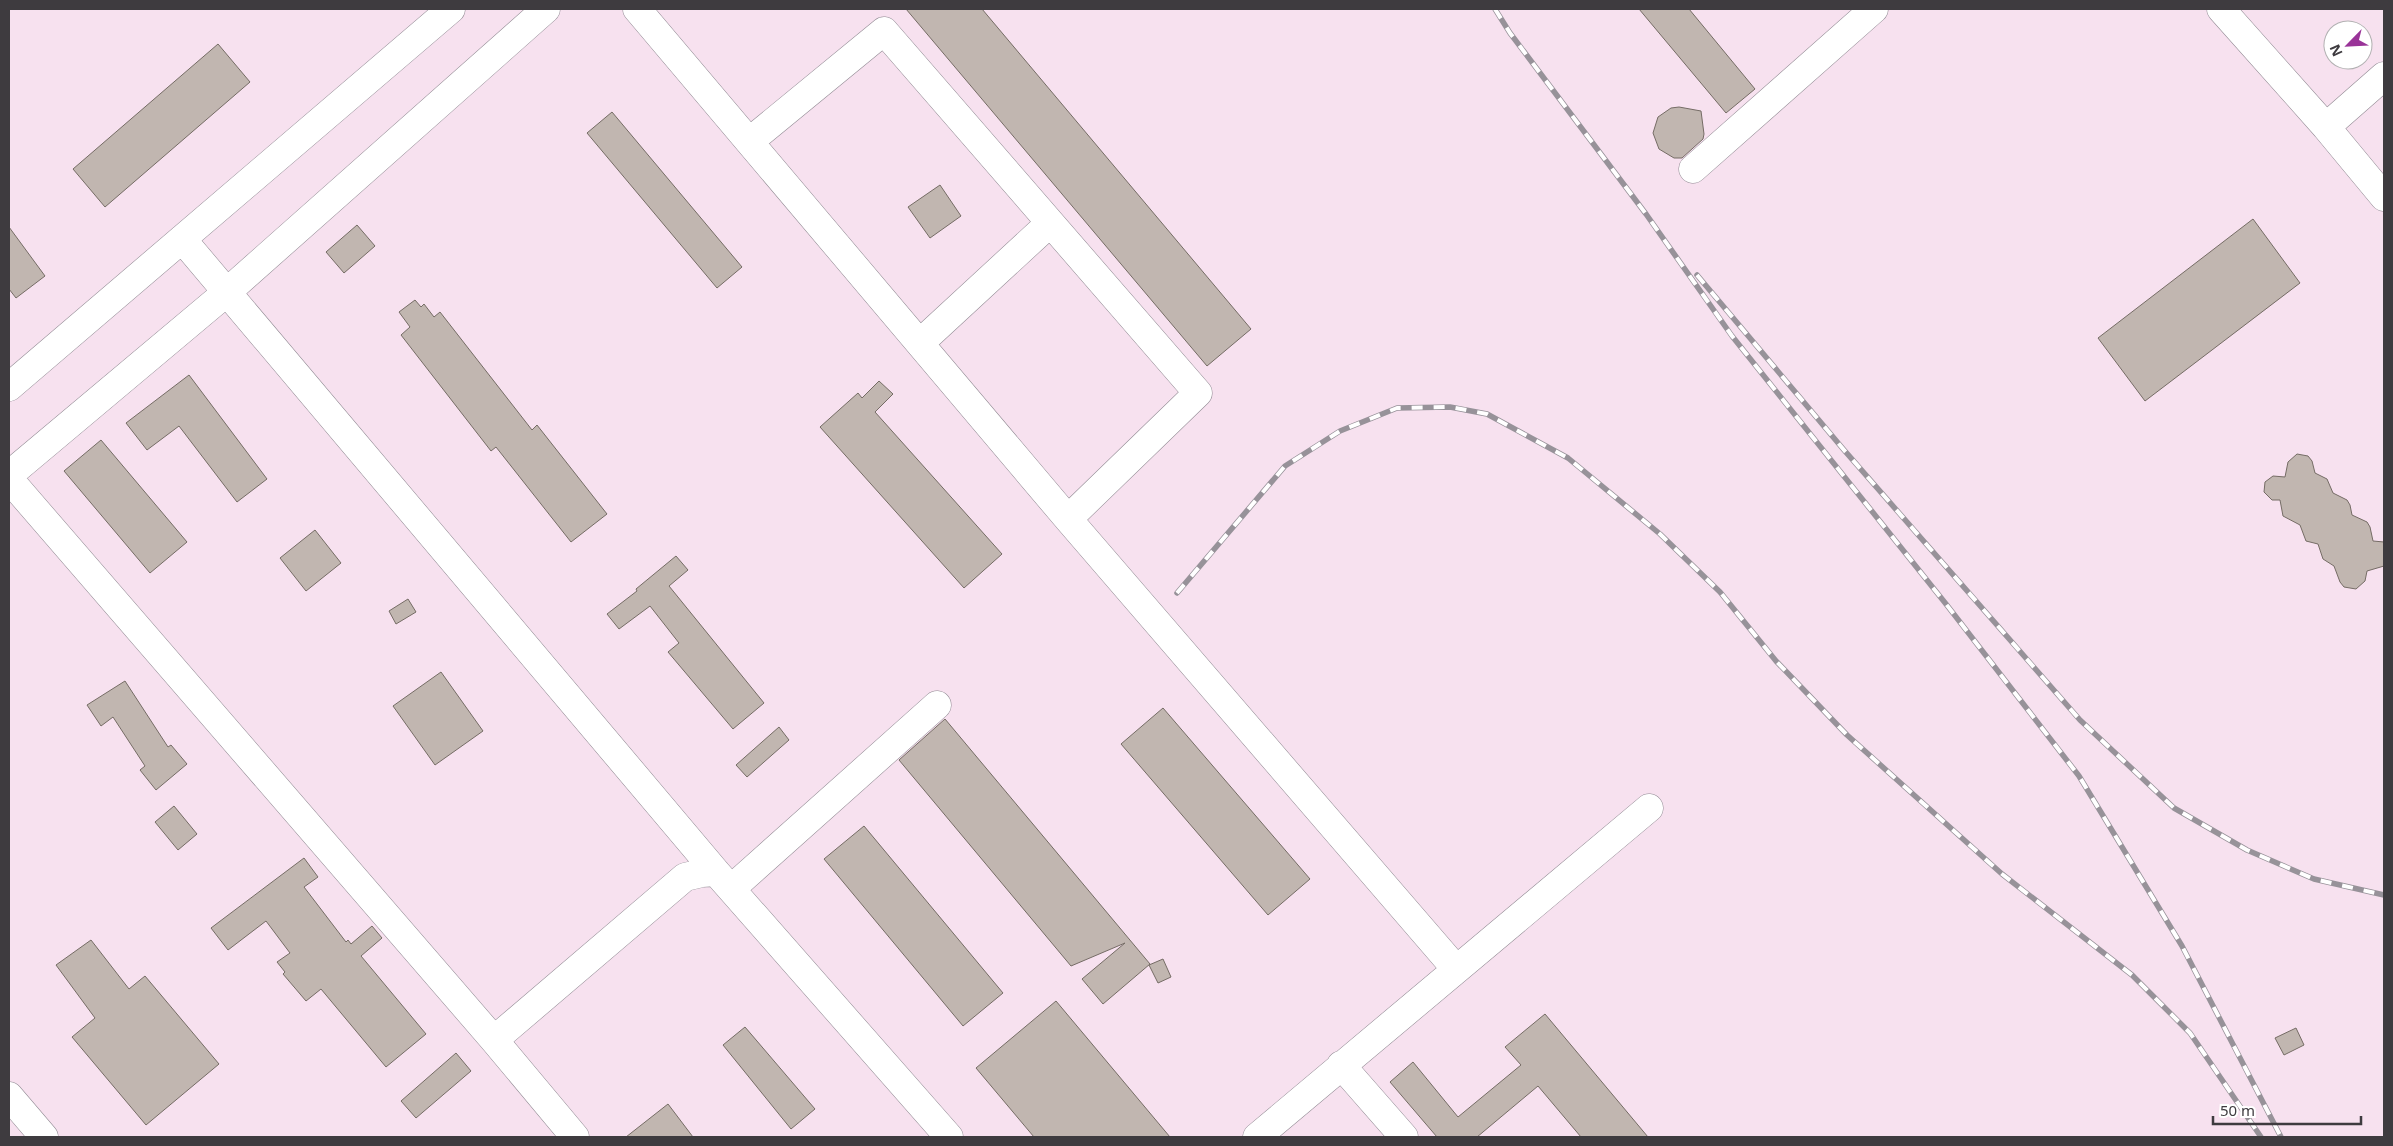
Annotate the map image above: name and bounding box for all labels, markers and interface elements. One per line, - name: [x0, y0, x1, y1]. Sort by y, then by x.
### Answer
- north arrow: [2323, 20, 2373, 70]
- text: N: [2325, 41, 2347, 60]
- scale bar: [2213, 1094, 2360, 1126]
- text: 50 m: [2220, 1100, 2255, 1120]

